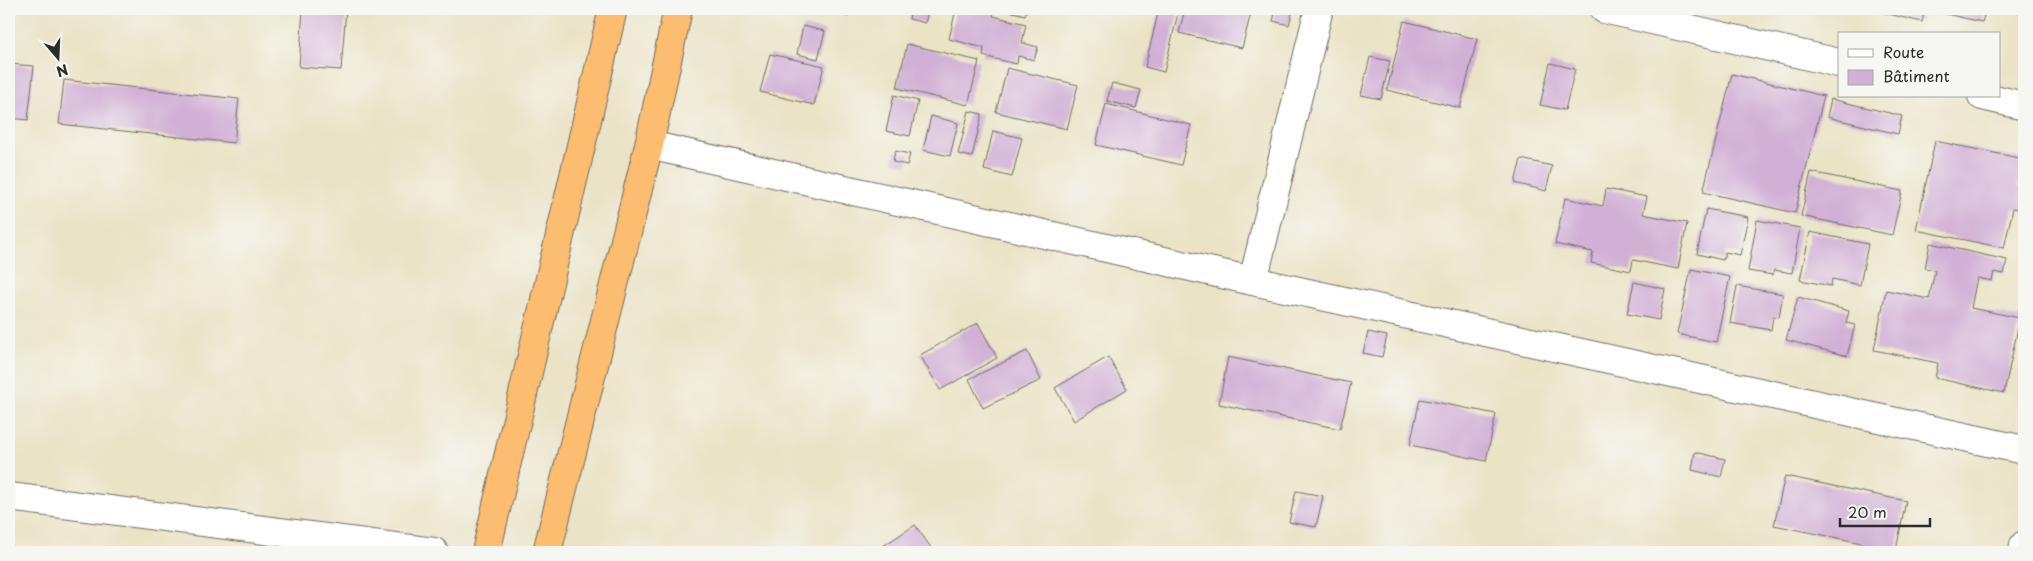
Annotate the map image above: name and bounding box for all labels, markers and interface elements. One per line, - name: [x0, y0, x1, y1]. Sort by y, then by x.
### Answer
- north arrow: [32, 32, 82, 82]
- legend: [1838, 32, 2000, 98]
- text: Route: [1883, 40, 1924, 63]
- text: N: [54, 59, 71, 82]
- text: Bâtiment: [1883, 64, 1950, 87]
- scale bar: [1840, 496, 1930, 528]
- text: 20 m: [1848, 500, 1887, 523]

